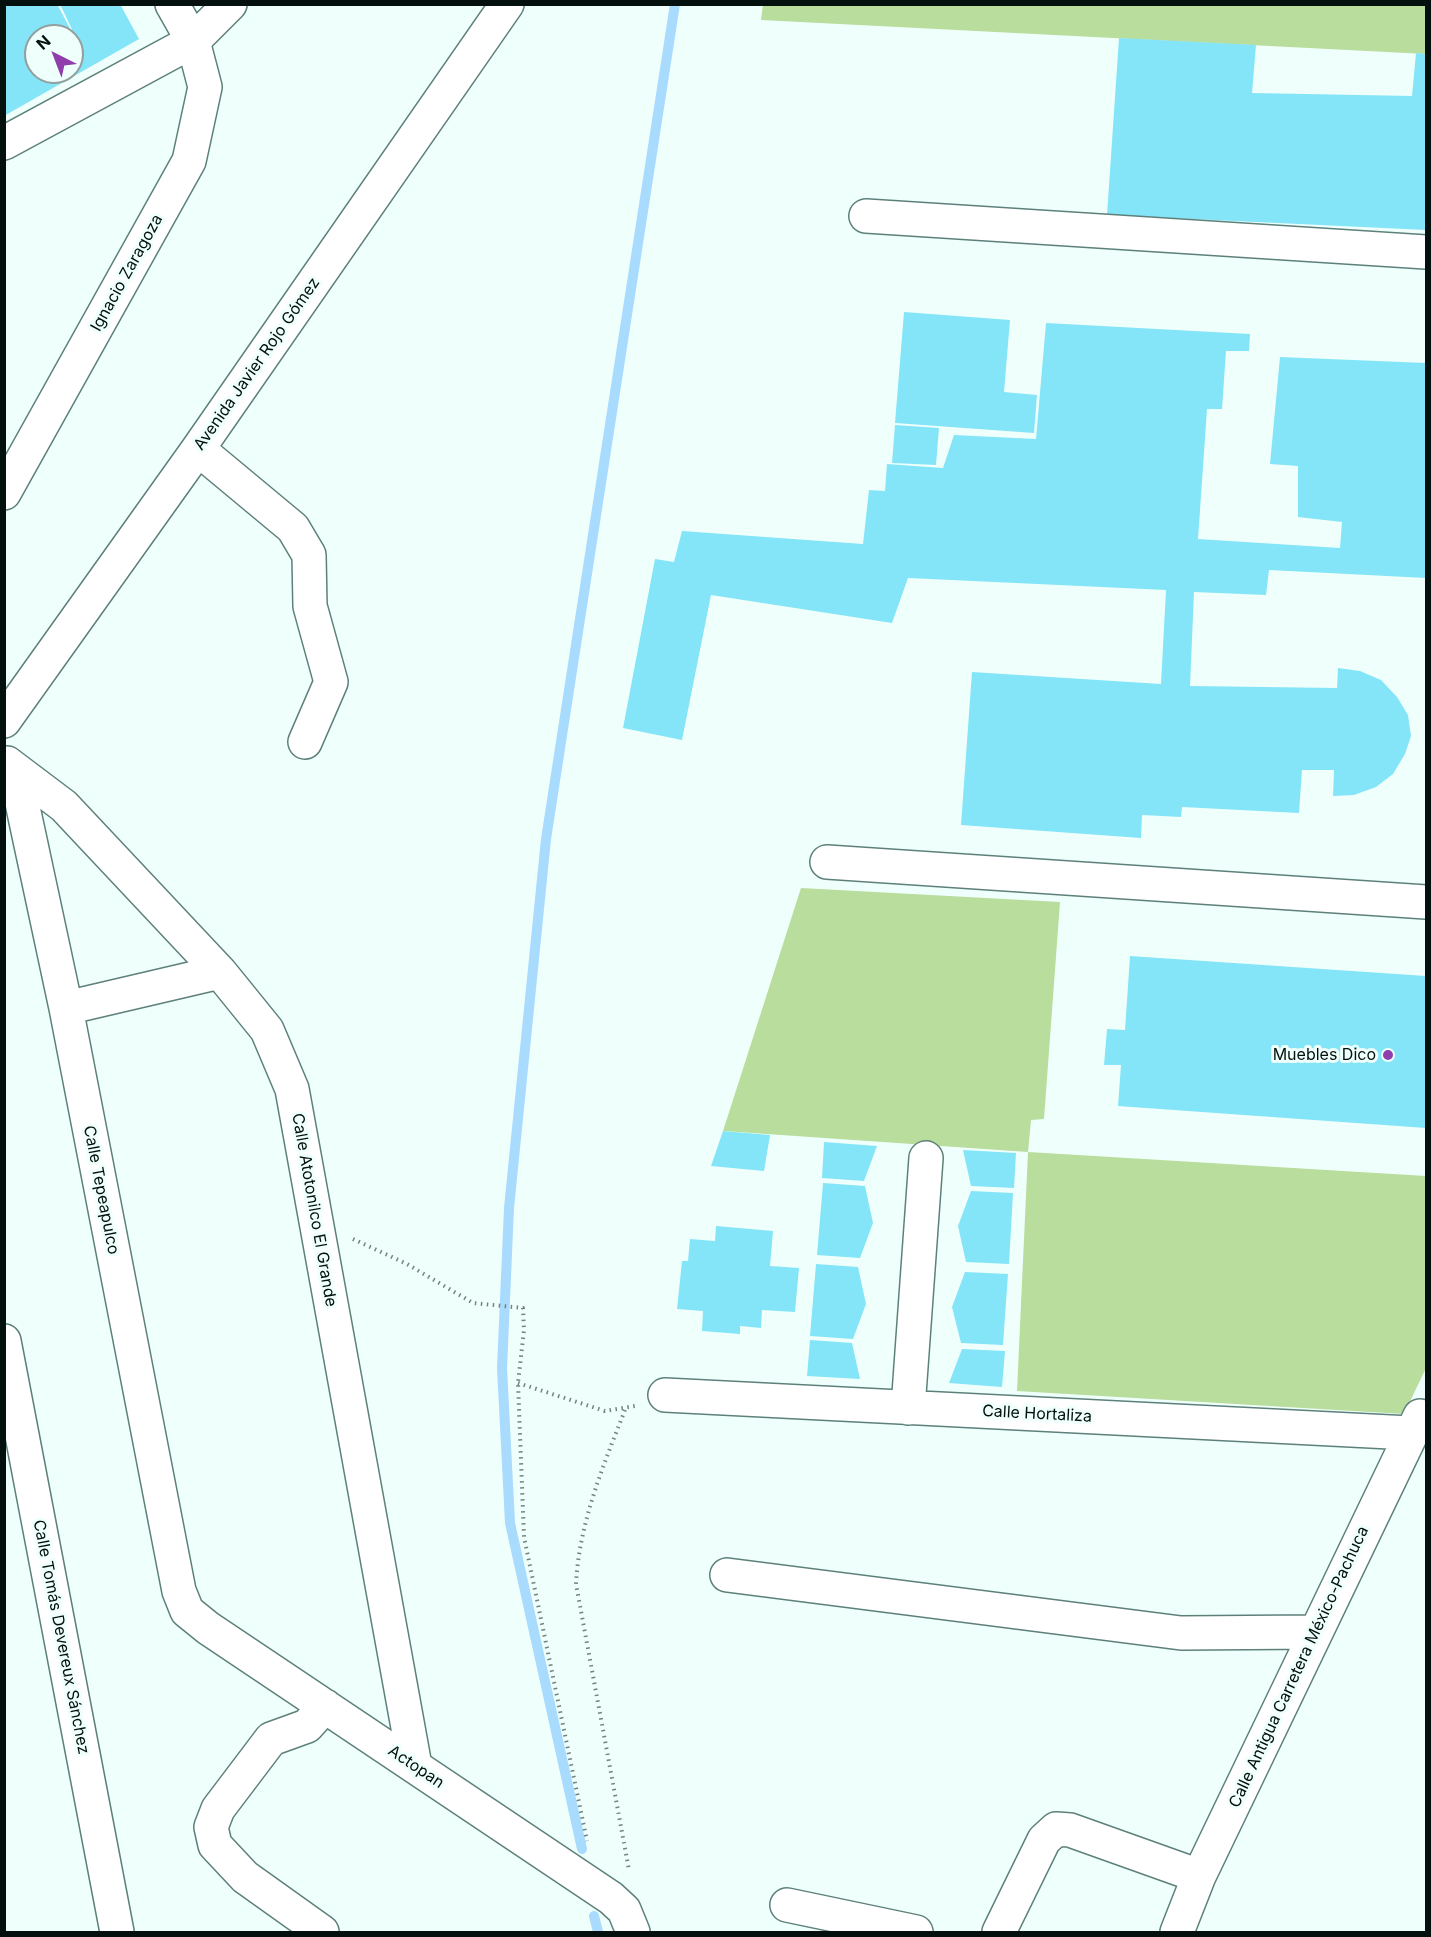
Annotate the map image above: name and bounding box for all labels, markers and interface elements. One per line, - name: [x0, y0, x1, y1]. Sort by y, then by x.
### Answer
- north arrow: [24, 24, 84, 84]
- text: N: [32, 31, 55, 54]
- street label: Ignacio Zaragoza: [87, 211, 167, 335]
- street label: Avenida Javier Rojo Gómez: [190, 274, 324, 454]
- place label: Muebles Dico: [1273, 1045, 1376, 1065]
- marker: Muebles Dico: [1381, 1048, 1395, 1062]
- street label: Calle Atotonilco El Grande: [288, 1112, 340, 1308]
- street label: Calle Tepeapulco: [79, 1124, 123, 1256]
- street label: Calle Hortaliza: [982, 1402, 1092, 1426]
- street label: Calle Tomás Devereux Sánchez: [29, 1518, 93, 1756]
- street label: Calle Antigua Carretera México-Pachuca: [1225, 1523, 1373, 1811]
- street label: Actopan: [384, 1741, 448, 1793]

